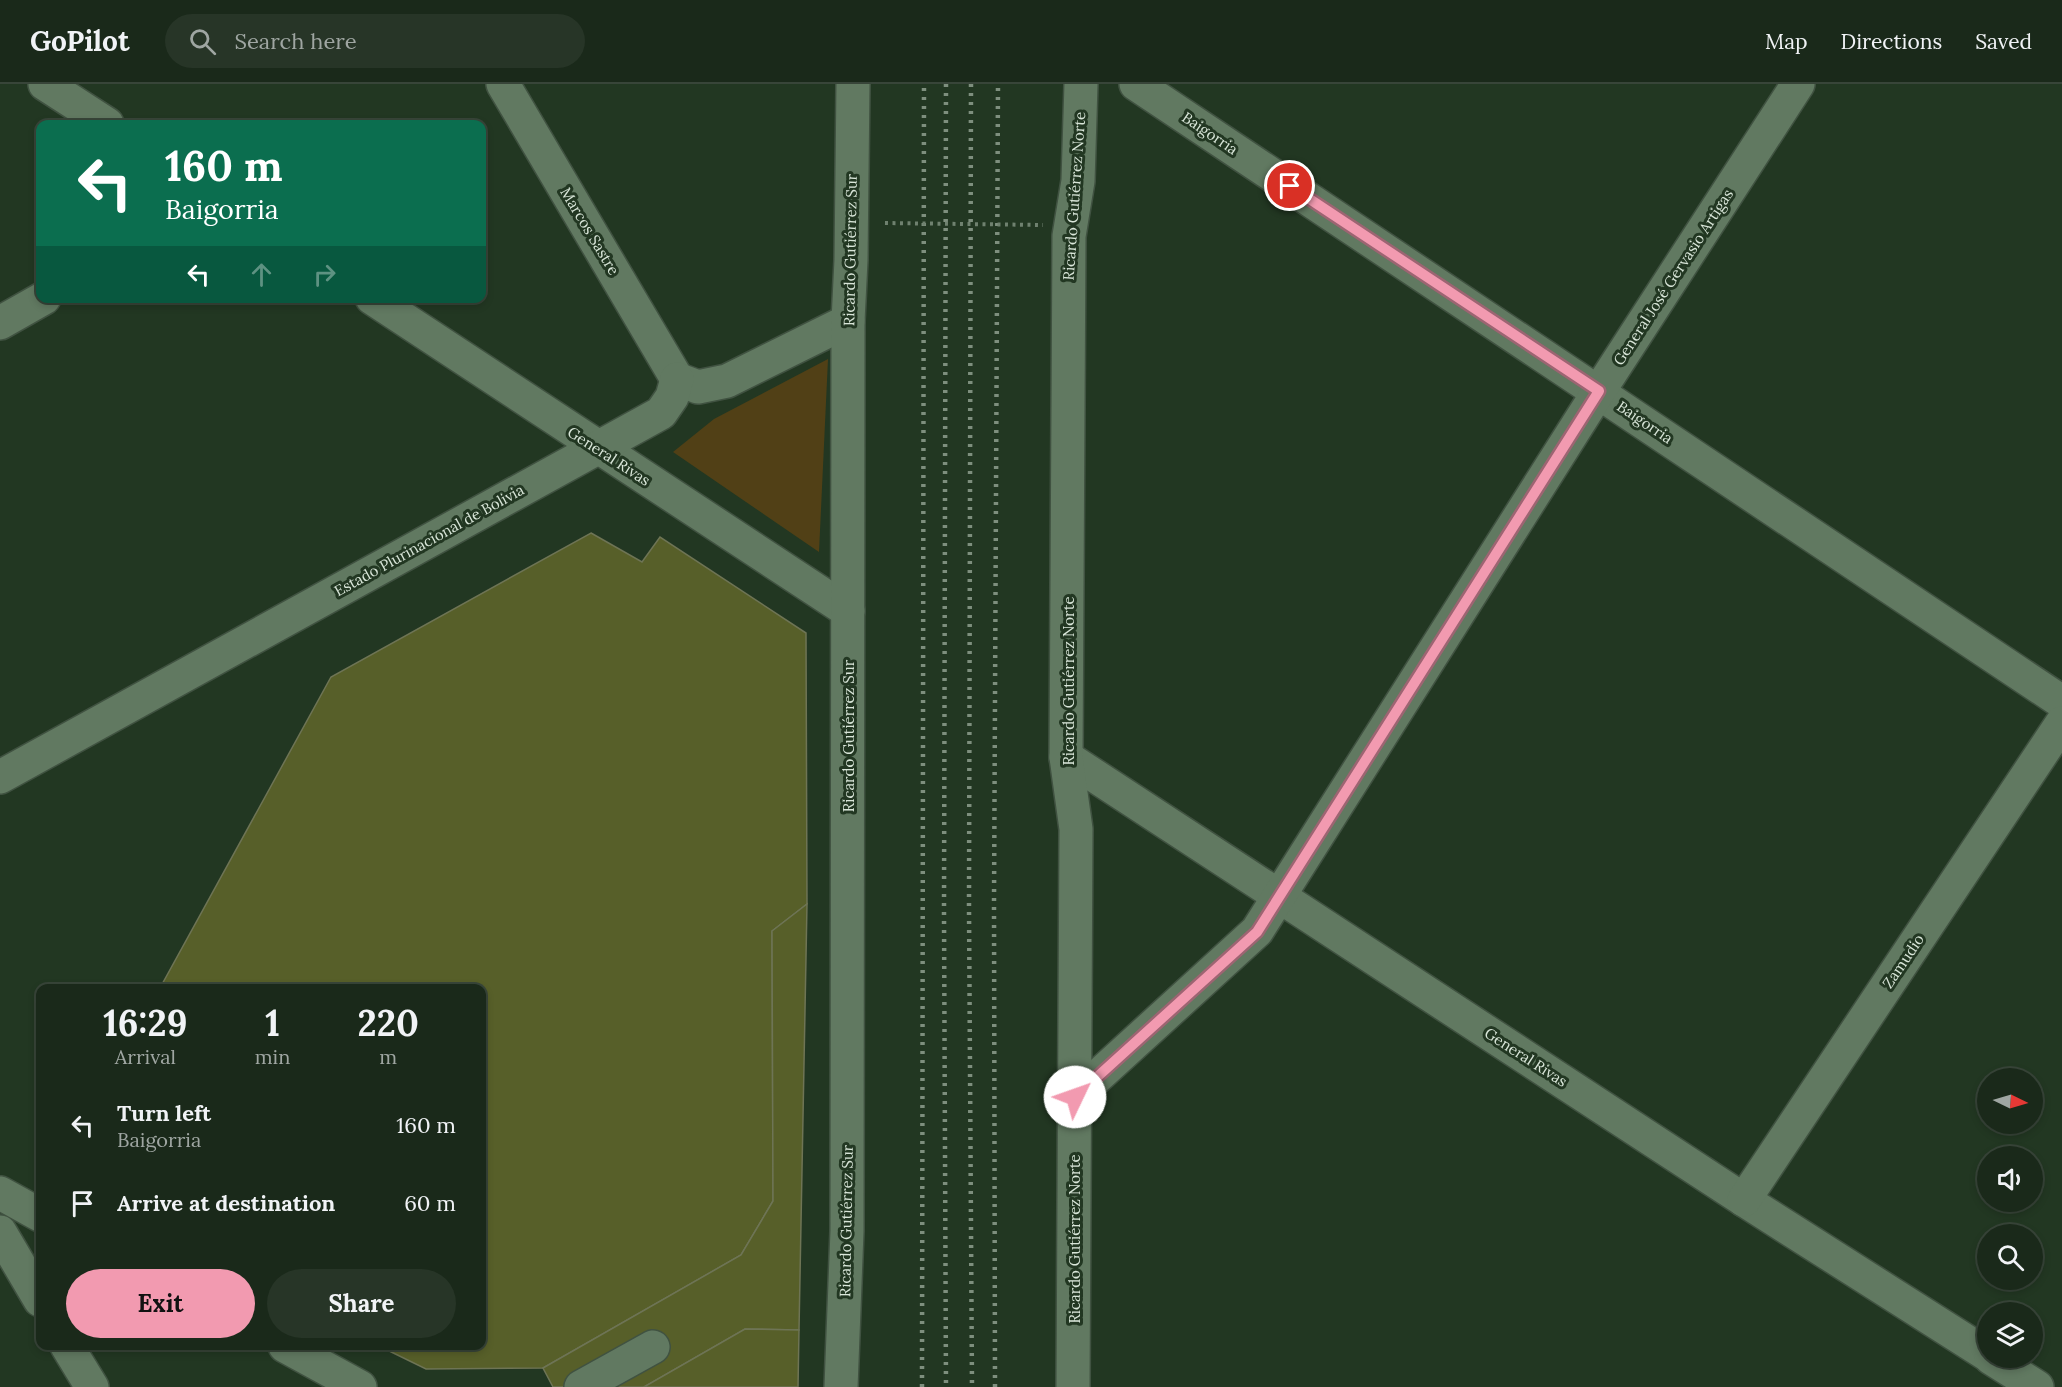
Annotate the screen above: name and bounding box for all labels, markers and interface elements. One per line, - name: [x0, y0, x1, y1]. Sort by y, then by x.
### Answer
- search box: [165, 14, 585, 68]
- text: GoPilot: [30, 23, 129, 59]
- icon: search: [186, 25, 219, 58]
- text: Search here: [234, 27, 357, 55]
- text: Map: [1765, 28, 1808, 55]
- text: Directions: [1841, 28, 1942, 55]
- text: Saved: [1975, 28, 2032, 55]
- street label: Baigorria: [1178, 107, 1242, 159]
- street label: Ricardo Gutiérrez Norte: [1059, 111, 1089, 281]
- text: 160 m: [165, 139, 283, 193]
- icon: left: [66, 144, 144, 222]
- pin: [1264, 160, 1315, 211]
- icon: arrive: [1273, 169, 1306, 202]
- street label: Ricardo Gutiérrez Sur: [839, 173, 861, 326]
- street label: Marcos Sastre: [556, 184, 624, 278]
- street label: General José Gervasio Artigas: [1609, 185, 1737, 369]
- text: Baigorria: [165, 192, 279, 226]
- icon: left: [182, 258, 215, 291]
- icon: ahead: [245, 258, 278, 291]
- icon: right: [308, 258, 341, 291]
- street label: Baigorria: [1613, 396, 1677, 448]
- street label: General Rivas: [564, 422, 654, 490]
- street label: Estado Plurinacional de Bolivia: [331, 480, 527, 600]
- street label: Ricardo Gutiérrez Norte: [1059, 596, 1078, 766]
- street label: Ricardo Gutiérrez Sur: [839, 659, 858, 812]
- street label: Zamudio: [1878, 930, 1928, 992]
- text: 16:29: [103, 1000, 187, 1046]
- text: 1: [265, 1000, 280, 1046]
- text: 220: [358, 1000, 419, 1046]
- street label: General Rivas: [1481, 1023, 1571, 1091]
- text: Arrival: [115, 1044, 176, 1069]
- text: min: [255, 1044, 290, 1069]
- text: m: [379, 1044, 397, 1069]
- position arrow: [1043, 1065, 1107, 1129]
- north arrow: [1977, 1068, 2043, 1134]
- map controls: [1977, 1068, 2043, 1368]
- text: Turn left: [117, 1099, 211, 1127]
- icon: left: [66, 1109, 99, 1142]
- text: 160 m: [396, 1111, 456, 1139]
- text: Baigorria: [117, 1127, 201, 1152]
- street label: Ricardo Gutiérrez Sur: [835, 1144, 857, 1297]
- button: sound: [1977, 1146, 2043, 1212]
- street label: Ricardo Gutiérrez Norte: [1065, 1154, 1084, 1324]
- icon: arrive: [66, 1187, 99, 1220]
- text: Arrive at destination: [117, 1189, 335, 1217]
- text: 60 m: [404, 1189, 456, 1217]
- button: search: [1977, 1224, 2043, 1290]
- button: Exit: [66, 1269, 255, 1338]
- button: Share: [267, 1269, 456, 1338]
- button: layers: [1977, 1302, 2043, 1368]

